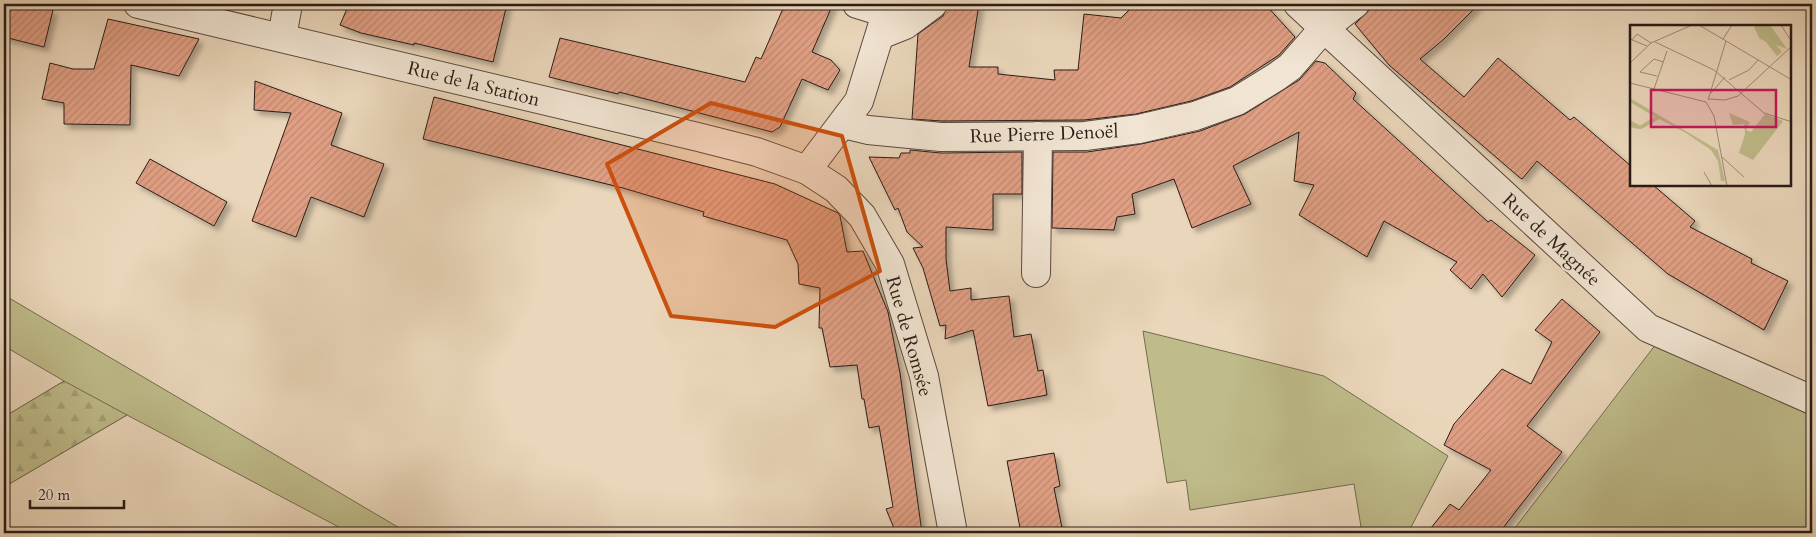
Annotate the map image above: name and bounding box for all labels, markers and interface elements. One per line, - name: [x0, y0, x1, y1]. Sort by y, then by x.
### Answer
- inset map: [1630, 25, 1791, 186]
- street label: Rue de la Station: [405, 55, 543, 113]
- street label: Rue Pierre Denoël: [969, 118, 1119, 150]
- street label: Rue de Magnée: [1496, 187, 1606, 292]
- street label: Rue de Romsée: [879, 273, 939, 400]
- scale bar: [30, 477, 124, 509]
- text: 20 m: [38, 485, 70, 505]

